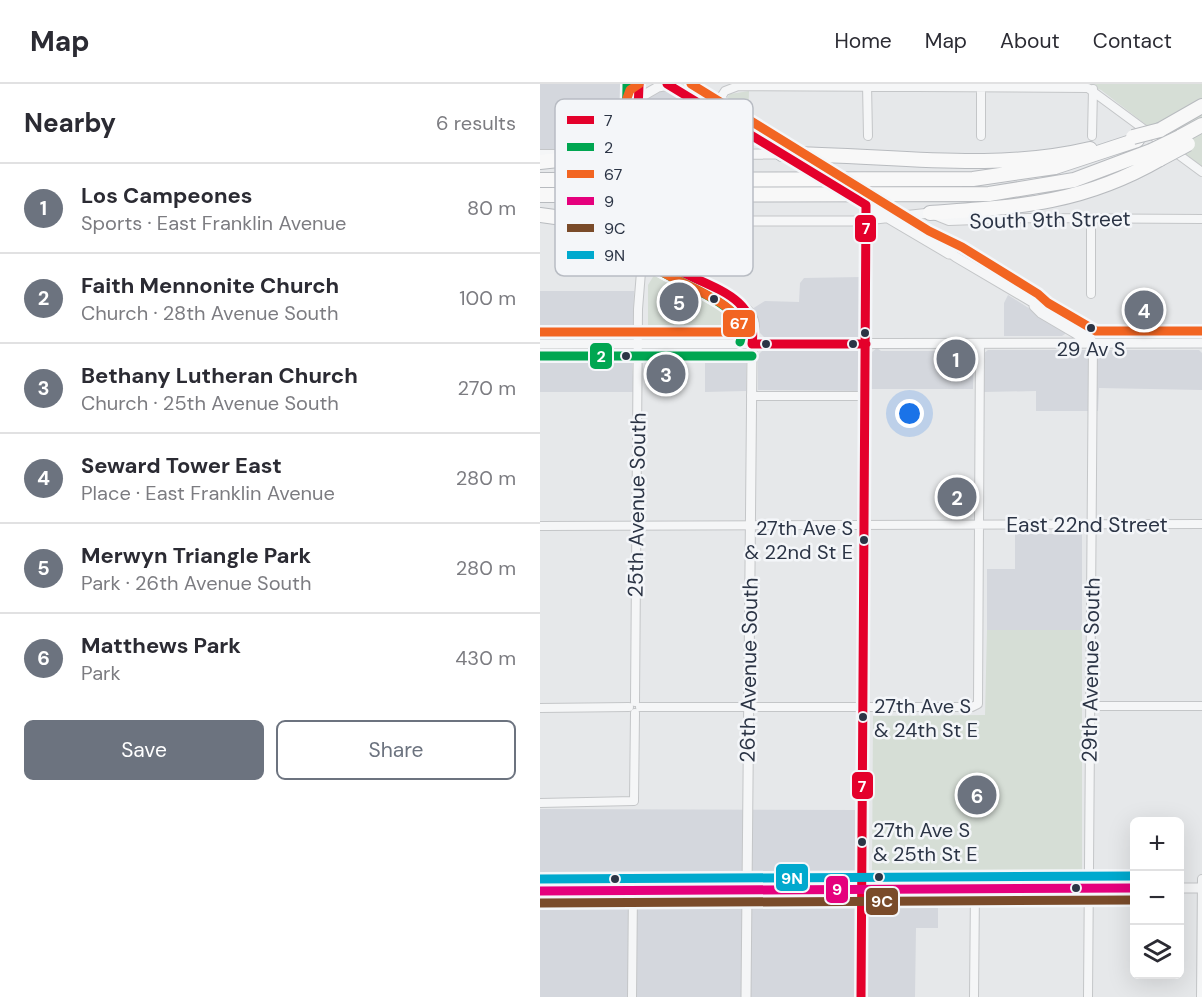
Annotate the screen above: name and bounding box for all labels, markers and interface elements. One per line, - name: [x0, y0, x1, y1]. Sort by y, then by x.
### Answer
- text: Map: [30, 23, 90, 60]
- text: Home: [834, 27, 892, 55]
- text: Map: [925, 27, 967, 55]
- text: About: [1000, 27, 1060, 55]
- text: Contact: [1093, 27, 1172, 55]
- legend: [555, 99, 753, 276]
- text: Nearby: [24, 106, 116, 140]
- text: 6 results: [436, 110, 516, 136]
- text: 7: [604, 110, 613, 131]
- text: 2: [604, 137, 613, 158]
- text: 67: [604, 164, 622, 185]
- text: Los Campeones: [81, 181, 253, 210]
- text: 9: [604, 191, 614, 212]
- text: 1: [40, 195, 47, 221]
- text: 80 m: [467, 195, 516, 221]
- street label: South 9th Street: [969, 205, 1131, 235]
- text: Sports · East Franklin Avenue: [81, 210, 346, 236]
- line badge: 7: [854, 214, 877, 243]
- text: 9C: [604, 218, 626, 239]
- text: 7: [862, 218, 871, 239]
- text: 9N: [604, 245, 625, 266]
- text: Faith Mennonite Church: [81, 271, 339, 300]
- pin: 5: [660, 280, 698, 324]
- text: 2: [38, 285, 49, 311]
- text: 100 m: [459, 285, 516, 311]
- pin: 4: [1124, 288, 1164, 332]
- unlabelled marker: [708, 293, 720, 305]
- text: Church · 28th Avenue South: [81, 300, 338, 326]
- line badge: 67: [722, 309, 756, 338]
- text: 67: [730, 313, 749, 334]
- marker: 29 Av S: [1085, 322, 1097, 334]
- unlabelled marker: [859, 327, 871, 339]
- pin: 1: [936, 336, 976, 382]
- place label: 29 Av S: [1057, 336, 1125, 362]
- unlabelled marker: [760, 338, 772, 350]
- unlabelled marker: [847, 338, 859, 350]
- line badge: 2: [589, 342, 613, 370]
- text: 2: [596, 346, 606, 367]
- unlabelled marker: [620, 350, 632, 362]
- pin: 3: [646, 352, 686, 396]
- text: Bethany Lutheran Church: [81, 361, 358, 390]
- text: 3: [37, 375, 50, 401]
- text: 270 m: [458, 375, 516, 401]
- text: Church · 25th Avenue South: [81, 390, 339, 416]
- your location: [895, 399, 924, 428]
- street label: 25th Avenue South: [621, 412, 653, 598]
- text: Seward Tower East: [81, 451, 282, 480]
- text: 4: [37, 465, 50, 491]
- text: 280 m: [456, 465, 516, 491]
- pin: 2: [938, 474, 976, 520]
- text: Place · East Franklin Avenue: [81, 480, 335, 506]
- street label: East 22nd Street: [1006, 511, 1168, 539]
- place label: 27th Ave S & 22nd St E: [745, 515, 853, 565]
- marker: 27th Ave S & 22nd St E: [858, 534, 870, 546]
- text: Merwyn Triangle Park: [81, 541, 311, 570]
- text: 5: [37, 555, 50, 581]
- text: 280 m: [456, 555, 516, 581]
- text: Park · 26th Avenue South: [81, 570, 311, 596]
- street label: 26th Avenue South: [733, 577, 765, 763]
- street label: 29th Avenue South: [1075, 577, 1107, 763]
- text: Matthews Park: [81, 631, 241, 660]
- text: 6: [37, 645, 50, 671]
- text: 430 m: [455, 645, 516, 671]
- text: Park: [81, 660, 121, 686]
- place label: 27th Ave S & 24th St E: [874, 693, 978, 743]
- marker: 27th Ave S & 24th St E: [857, 711, 869, 723]
- button: Save: [24, 720, 264, 780]
- button: Share: [276, 720, 516, 780]
- line badge: 7: [851, 771, 874, 800]
- pin: 6: [958, 772, 996, 818]
- text: 7: [858, 776, 867, 797]
- place label: 27th Ave S & 25th St E: [873, 817, 977, 867]
- map controls: [1130, 817, 1184, 979]
- button: +: [1130, 817, 1184, 871]
- marker: 27th Ave S & 25th St E: [856, 836, 868, 848]
- line badge: 9N: [775, 863, 809, 892]
- text: 9N: [781, 868, 803, 889]
- unlabelled marker: [873, 871, 885, 883]
- button: −: [1130, 871, 1184, 925]
- unlabelled marker: [609, 873, 621, 885]
- line badge: 9: [825, 875, 849, 904]
- text: 9: [832, 879, 842, 900]
- unlabelled marker: [1070, 882, 1082, 894]
- line badge: 9C: [865, 887, 899, 916]
- text: 9C: [871, 891, 893, 912]
- button: layers: [1130, 925, 1184, 979]

